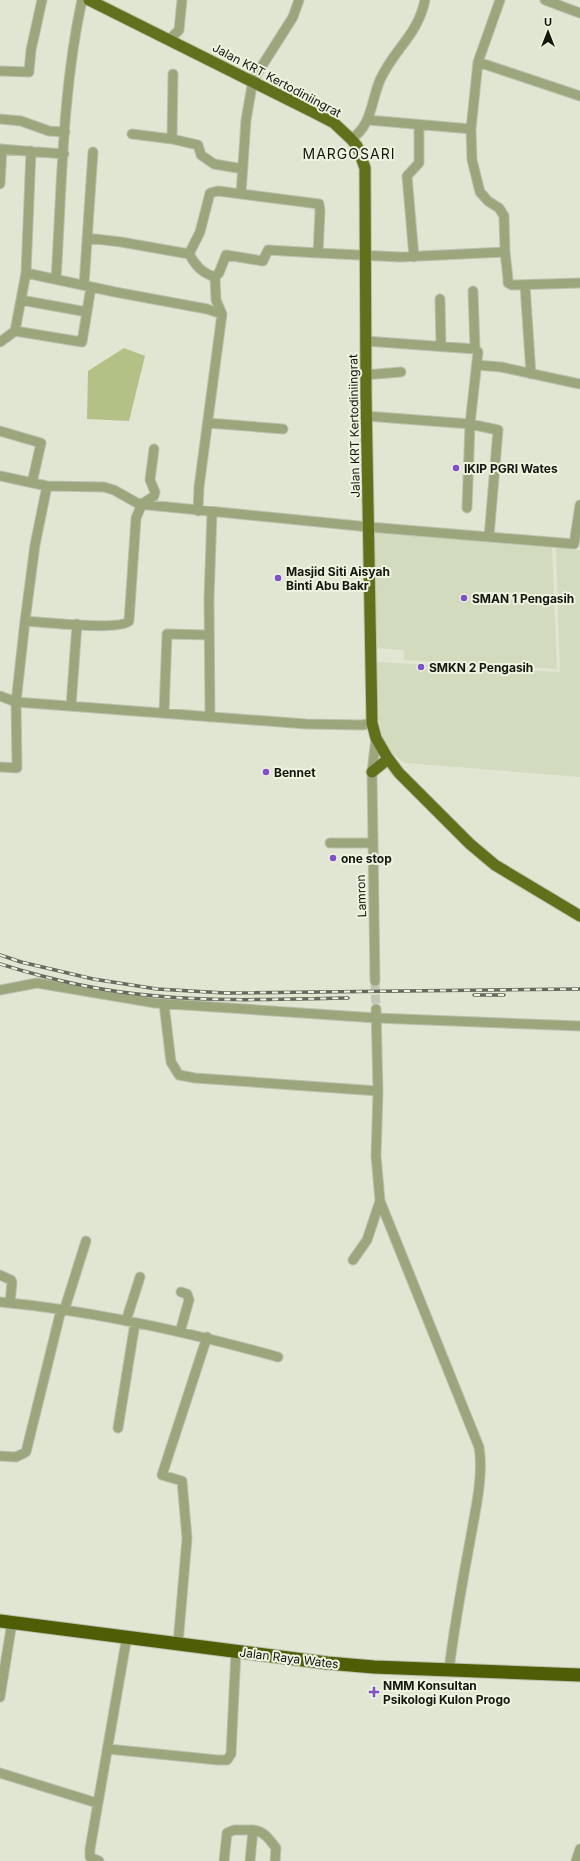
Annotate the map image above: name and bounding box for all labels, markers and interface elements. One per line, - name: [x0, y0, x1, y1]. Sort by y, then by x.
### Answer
- north arrow: [528, 12, 568, 52]
- text: U: [544, 15, 552, 29]
- street label: Jalan KRT Kertodiniingrat: [210, 40, 344, 120]
- district label: MARGOSARI: [303, 145, 395, 162]
- street label: Jalan KRT Kertodiniingrat: [345, 354, 363, 498]
- place label: IKIP PGRI Wates: [464, 461, 558, 476]
- marker: IKIP PGRI Wates: [451, 463, 461, 473]
- place label: Masjid Siti Aisyah Binti Abu Bakr: [286, 564, 390, 593]
- marker: Masjid Siti Aisyah Binti Abu Bakr: [273, 573, 283, 583]
- place label: SMAN 1 Pengasih: [472, 591, 574, 606]
- marker: SMAN 1 Pengasih: [459, 593, 469, 603]
- place label: SMKN 2 Pengasih: [429, 660, 533, 675]
- marker: SMKN 2 Pengasih: [416, 662, 426, 672]
- place label: Bennet: [274, 765, 316, 780]
- marker: Bennet: [261, 767, 271, 777]
- place label: one stop: [341, 851, 392, 866]
- marker: one stop: [328, 853, 338, 863]
- street label: Lamron: [353, 874, 369, 918]
- street label: Jalan Raya Wates: [239, 1644, 339, 1672]
- place label: NMM Konsultan Psikologi Kulon Progo: [383, 1678, 510, 1707]
- marker: NMM Konsultan Psikologi Kulon Progo: [368, 1686, 380, 1698]

